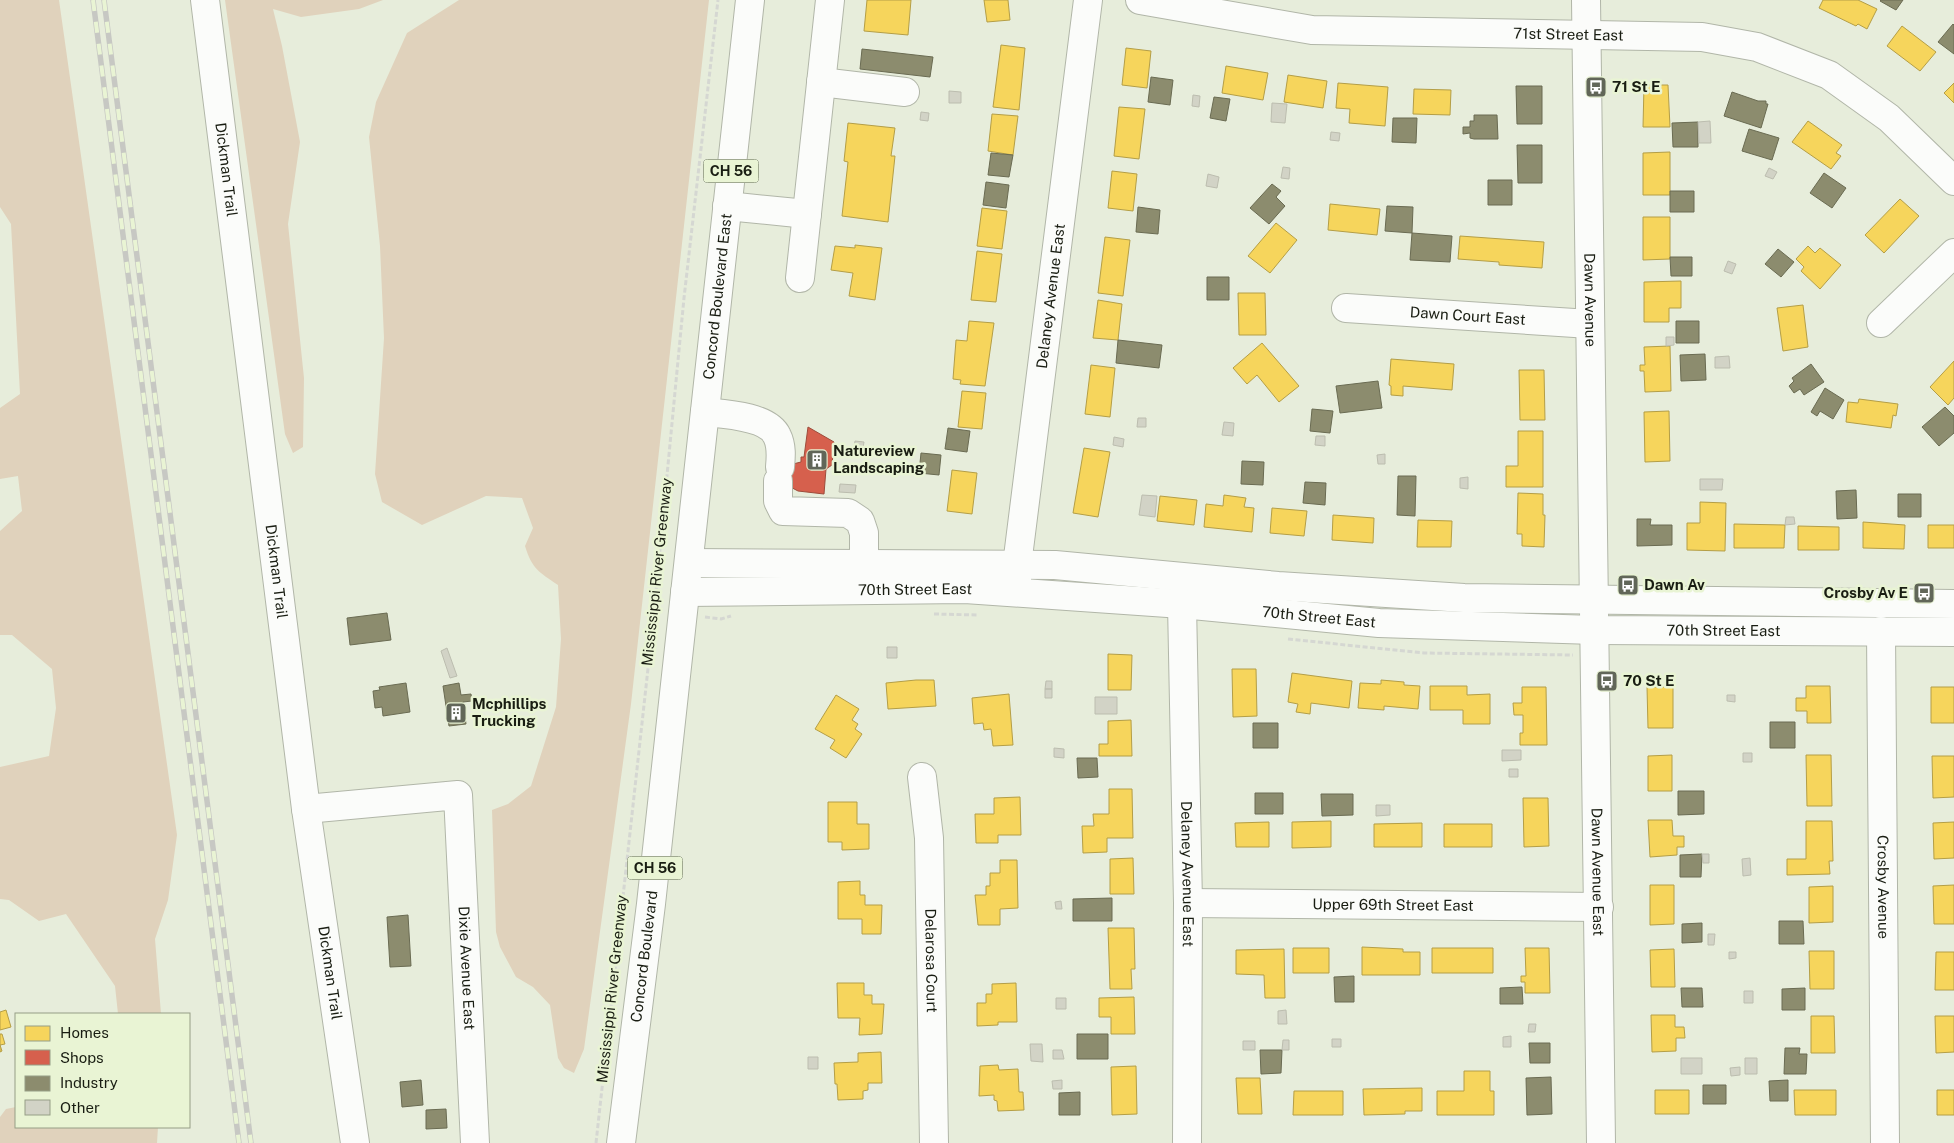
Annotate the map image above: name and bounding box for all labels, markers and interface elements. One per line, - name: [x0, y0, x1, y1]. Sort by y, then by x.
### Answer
- street label: 71st Street East: [1513, 25, 1624, 44]
- bus stop icon: 71 St E: [1584, 75, 1608, 99]
- place label: 71 St E: [1612, 78, 1661, 95]
- street label: Dickman Trail: [212, 122, 241, 218]
- road number: CH 56: [704, 160, 758, 182]
- street label: Concord Boulevard East: [699, 212, 735, 380]
- street label: Delaney Avenue East: [1033, 222, 1068, 370]
- street label: Dawn Avenue: [1581, 253, 1600, 347]
- street label: Dawn Court East: [1409, 303, 1526, 328]
- place label: Natureview Landscaping: [833, 442, 925, 476]
- building icon: Natureview Landscaping: [805, 448, 829, 472]
- street label: Mississippi River Greenway: [638, 477, 675, 667]
- street label: Dickman Trail: [263, 523, 291, 620]
- bus stop icon: Dawn Av: [1616, 573, 1640, 597]
- place label: Dawn Av: [1644, 576, 1705, 593]
- street label: 70th Street East: [858, 580, 973, 598]
- bus stop icon: Crosby Av E: [1912, 581, 1936, 605]
- place label: Crosby Av E: [1823, 584, 1908, 601]
- street label: 70th Street East: [1261, 603, 1377, 631]
- street label: 70th Street East: [1666, 621, 1781, 639]
- bus stop icon: 70 St E: [1595, 669, 1619, 693]
- place label: 70 St E: [1623, 672, 1675, 689]
- place label: Mcphillips Trucking: [472, 695, 546, 729]
- building icon: Mcphillips Trucking: [444, 701, 468, 725]
- street label: Delaney Avenue East: [1178, 801, 1197, 947]
- street label: Dawn Avenue East: [1589, 808, 1607, 936]
- street label: Crosby Avenue: [1875, 835, 1892, 939]
- road number: CH 56: [628, 856, 682, 880]
- street label: Concord Boulevard: [627, 890, 660, 1023]
- street label: Mississippi River Greenway: [593, 894, 630, 1084]
- street label: Upper 69th Street East: [1312, 895, 1474, 914]
- street label: Dixie Avenue East: [455, 906, 478, 1031]
- street label: Delarosa Court: [922, 908, 941, 1013]
- street label: Dickman Trail: [315, 925, 346, 1021]
- legend: [15, 1013, 190, 1128]
- text: Homes: [60, 1024, 109, 1041]
- text: Shops: [60, 1049, 104, 1066]
- text: Industry: [60, 1074, 118, 1091]
- text: Other: [60, 1099, 100, 1116]

